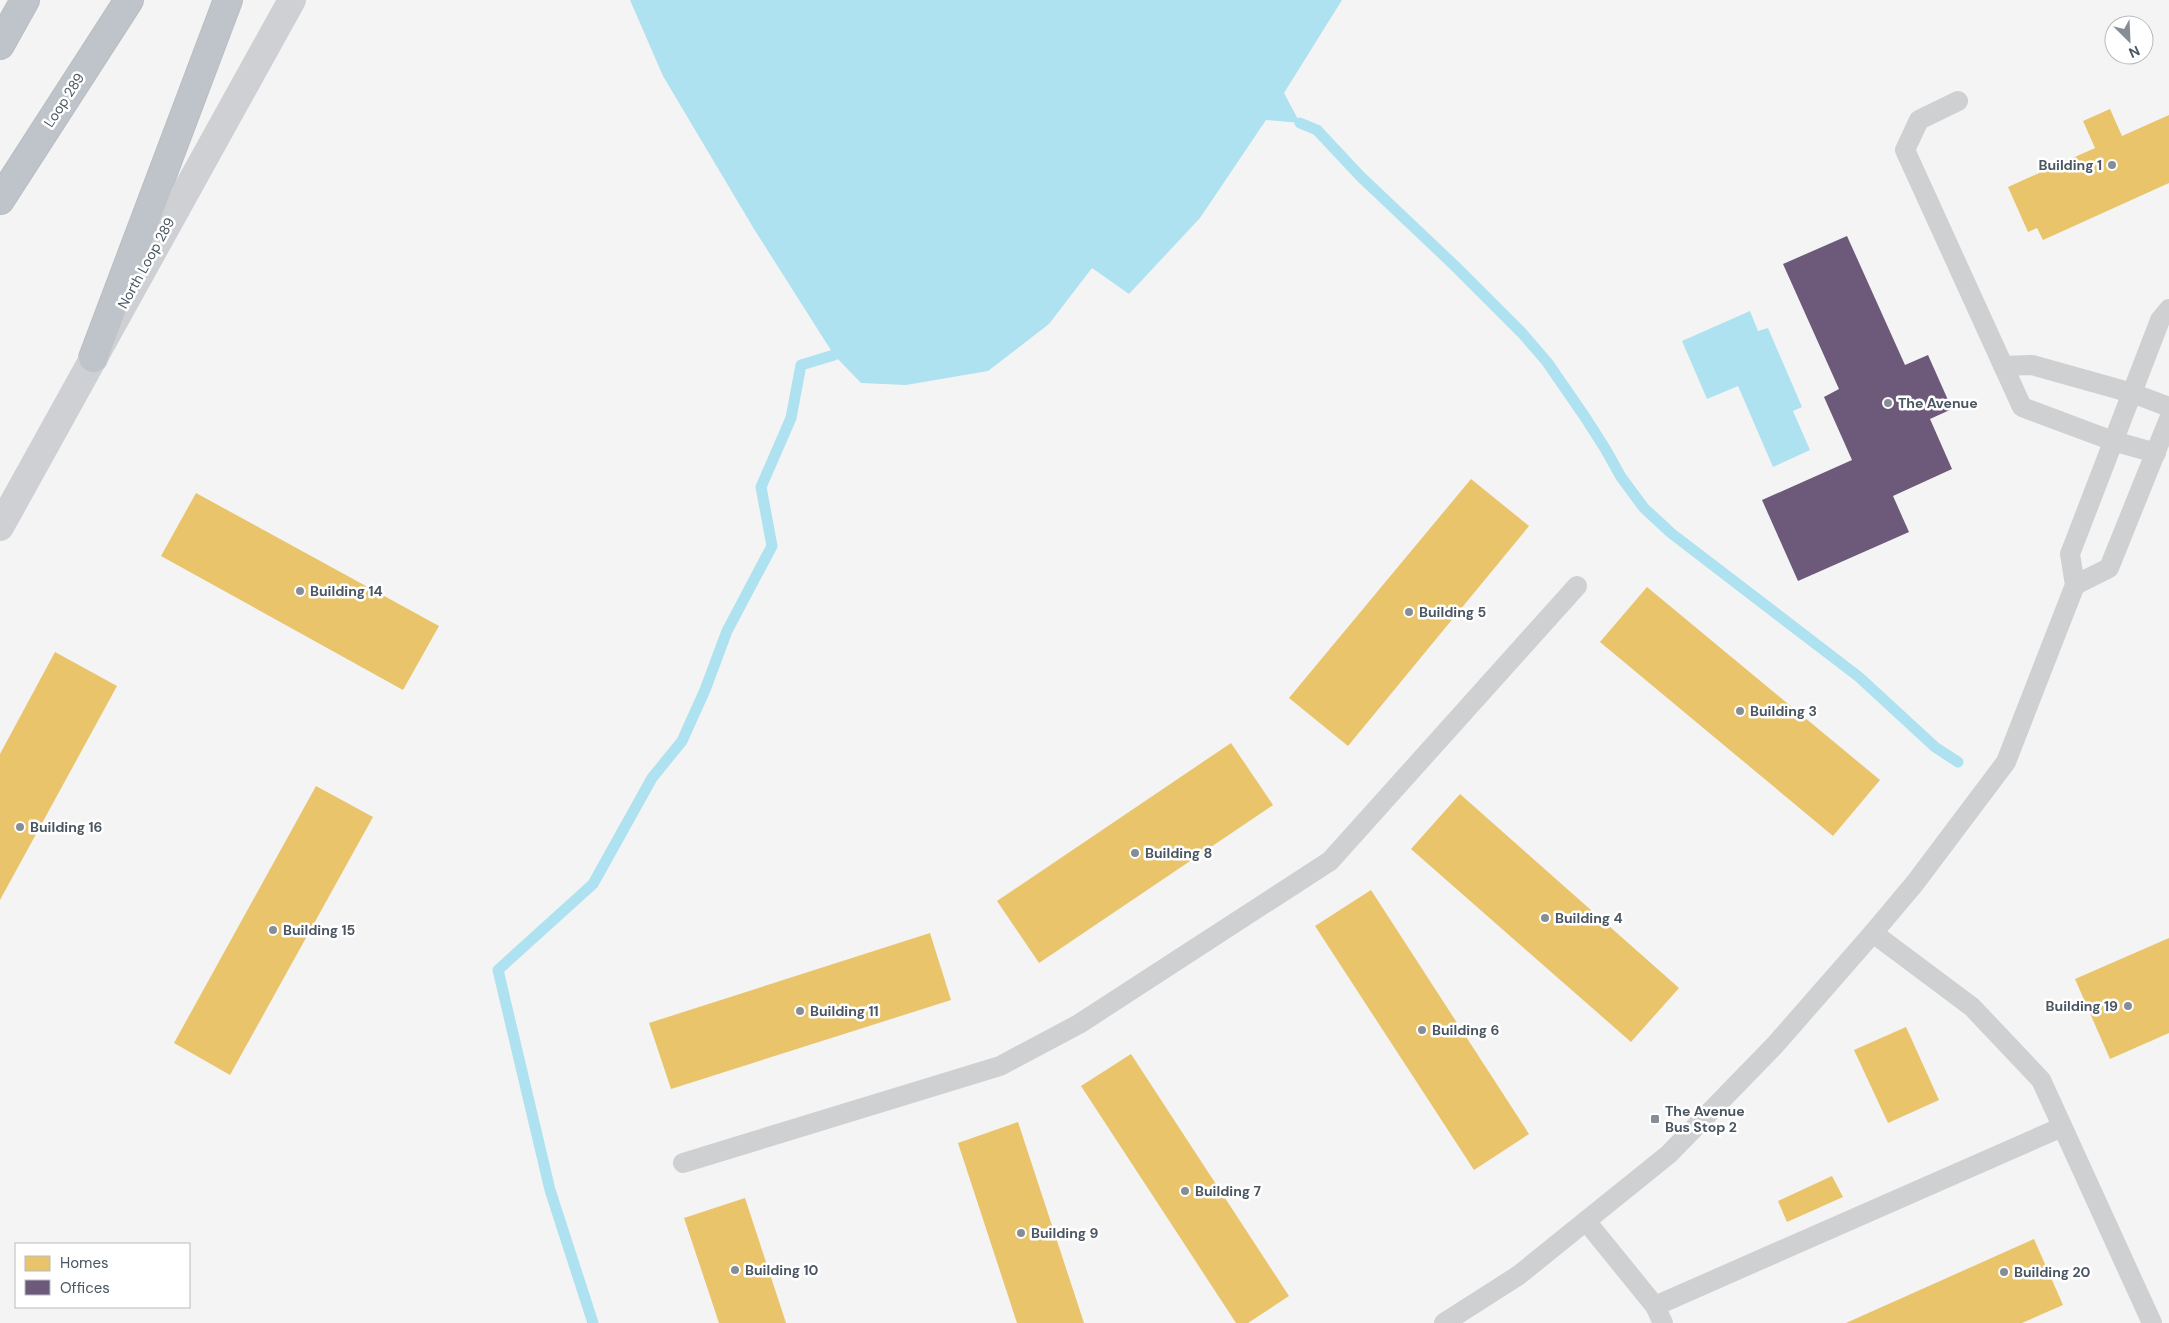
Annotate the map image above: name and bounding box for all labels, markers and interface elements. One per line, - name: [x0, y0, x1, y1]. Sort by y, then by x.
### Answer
- north arrow: [2104, 15, 2154, 65]
- text: N: [2126, 42, 2143, 62]
- street label: Loop 289: [40, 69, 88, 130]
- place label: Building 1: [2038, 156, 2102, 174]
- marker: Building 1: [2106, 159, 2118, 171]
- street label: North Loop 289: [114, 214, 179, 312]
- place label: The Avenue: [1898, 394, 1978, 412]
- marker: The Avenue: [1882, 397, 1894, 409]
- place label: Building 14: [310, 582, 383, 600]
- marker: Building 14: [294, 585, 306, 597]
- place label: Building 5: [1419, 603, 1486, 621]
- marker: Building 5: [1403, 606, 1415, 618]
- place label: Building 3: [1750, 702, 1817, 720]
- marker: Building 3: [1734, 705, 1746, 717]
- place label: Building 16: [30, 818, 103, 836]
- marker: Building 16: [14, 821, 26, 833]
- place label: Building 8: [1145, 844, 1212, 862]
- marker: Building 8: [1129, 847, 1141, 859]
- place label: Building 4: [1555, 909, 1623, 927]
- marker: Building 4: [1539, 912, 1551, 924]
- place label: Building 15: [283, 921, 355, 939]
- marker: Building 15: [267, 924, 279, 936]
- place label: Building 19: [2046, 997, 2118, 1015]
- marker: Building 19: [2122, 1000, 2134, 1012]
- place label: Building 11: [810, 1002, 879, 1020]
- marker: Building 11: [794, 1005, 806, 1017]
- place label: Building 6: [1432, 1021, 1499, 1039]
- marker: Building 6: [1416, 1024, 1428, 1036]
- place label: The Avenue Bus Stop 2: [1665, 1102, 1745, 1136]
- marker: The Avenue Bus Stop 2: [1649, 1113, 1661, 1125]
- place label: Building 7: [1195, 1182, 1261, 1200]
- marker: Building 7: [1179, 1185, 1191, 1197]
- place label: Building 9: [1031, 1224, 1098, 1242]
- marker: Building 9: [1015, 1227, 1027, 1239]
- legend: [15, 1243, 190, 1308]
- text: Homes: [60, 1253, 109, 1273]
- place label: Building 10: [745, 1261, 819, 1279]
- place label: Building 20: [2014, 1263, 2090, 1281]
- marker: Building 10: [729, 1264, 741, 1276]
- marker: Building 20: [1998, 1266, 2010, 1278]
- text: Offices: [60, 1278, 110, 1298]

